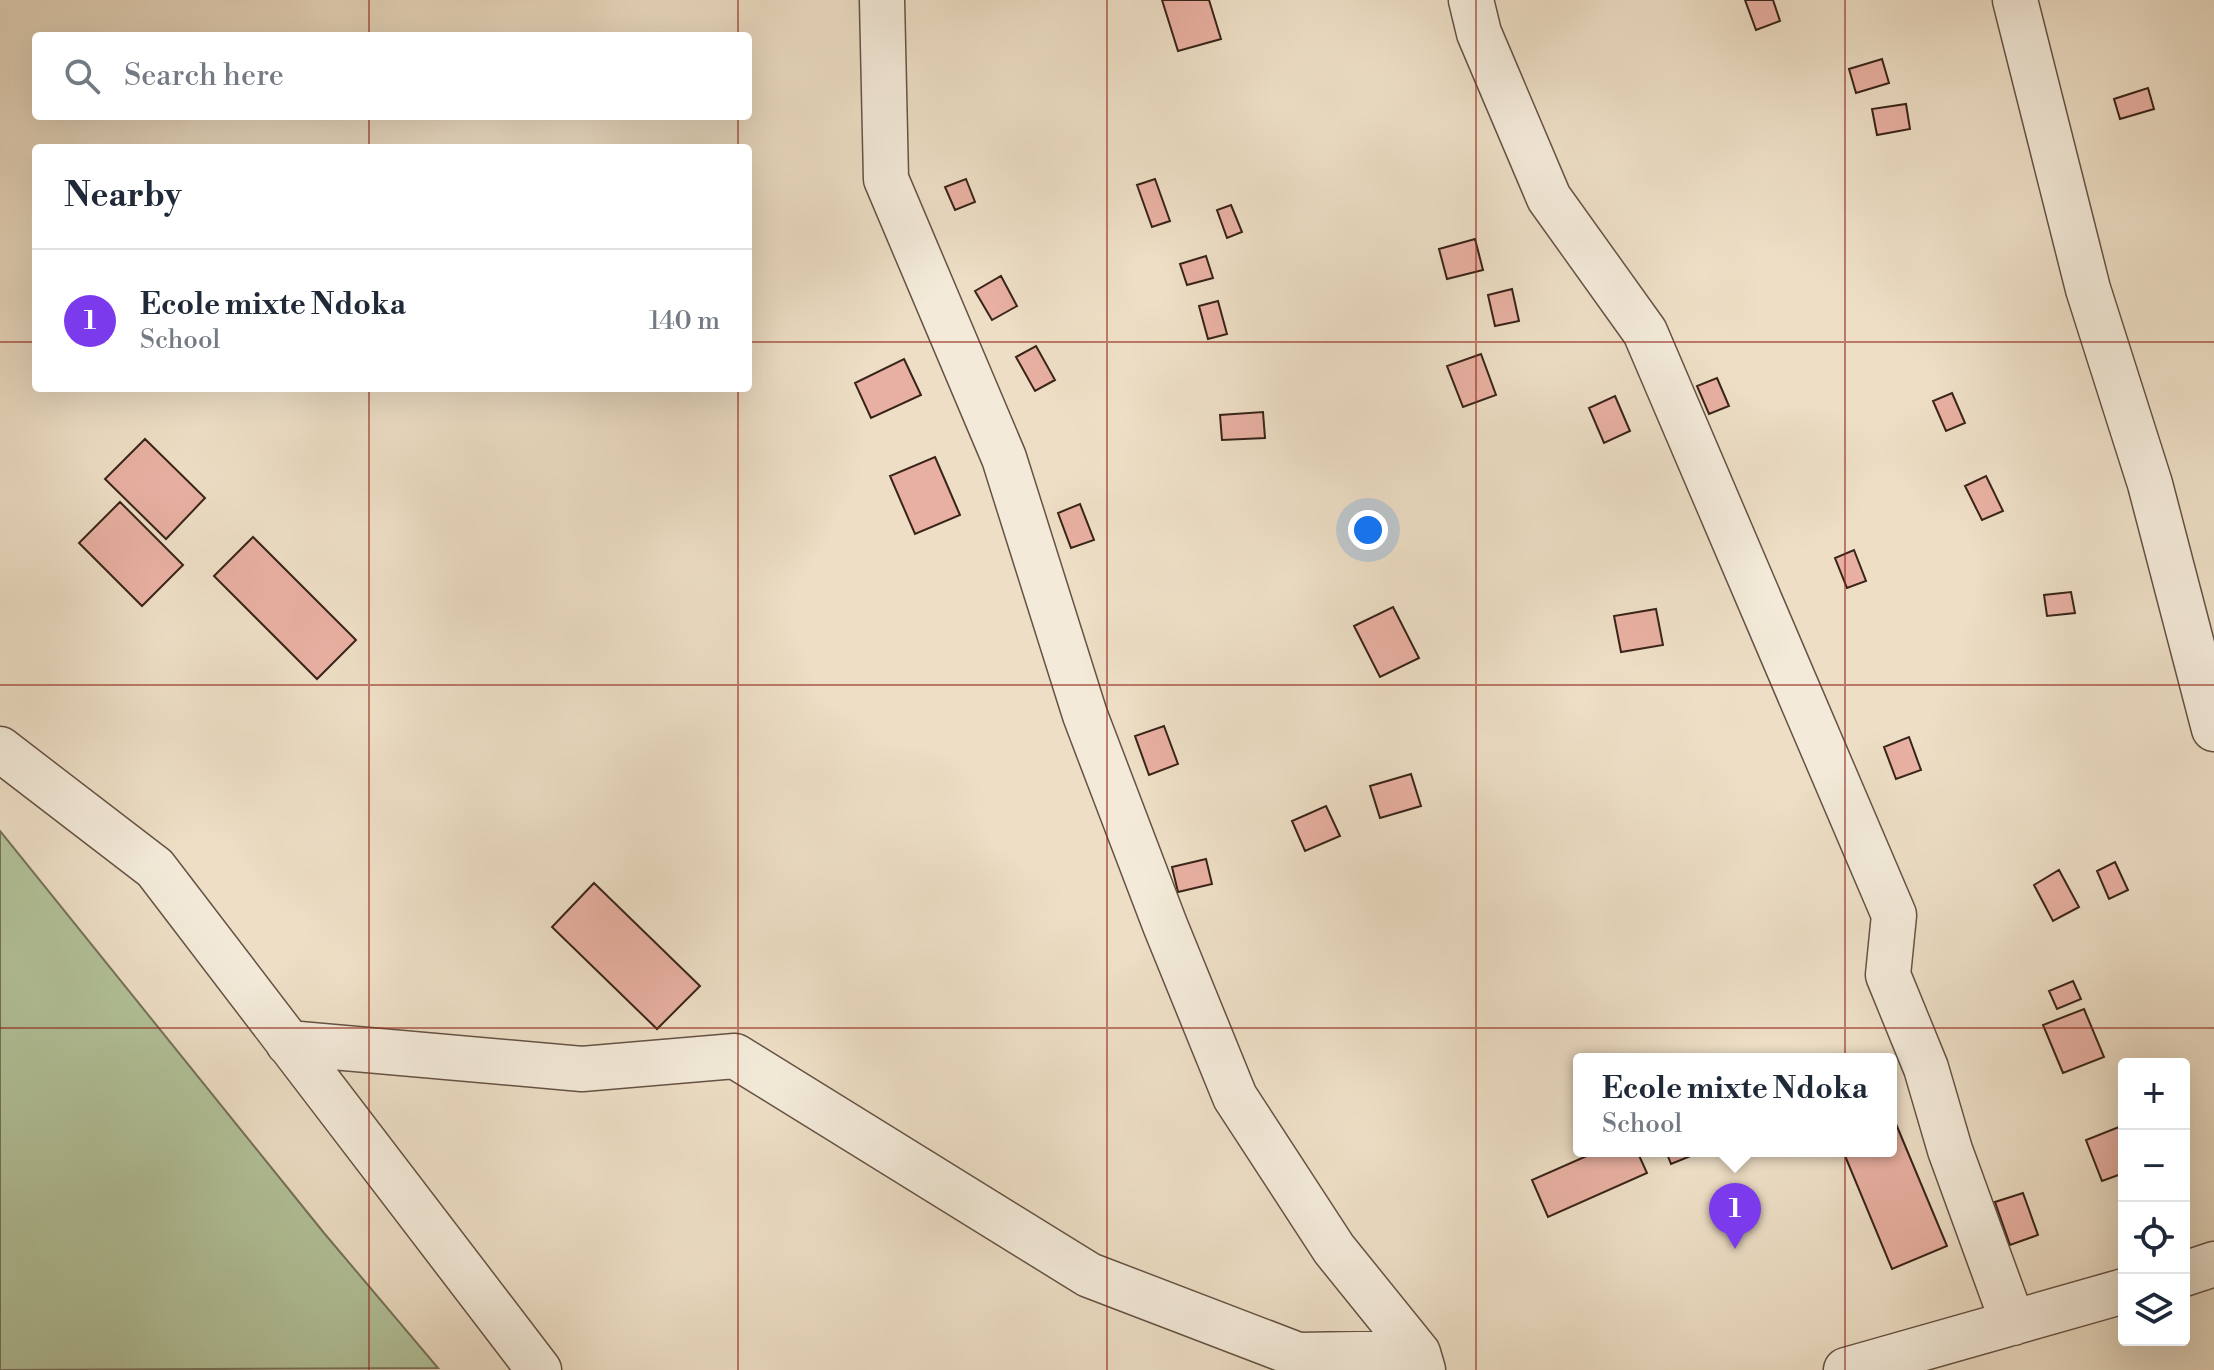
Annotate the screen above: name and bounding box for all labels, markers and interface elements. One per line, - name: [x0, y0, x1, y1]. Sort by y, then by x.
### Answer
- search box: [32, 32, 752, 120]
- icon: search: [60, 54, 104, 98]
- text: Search here: [124, 57, 284, 95]
- text: Nearby: [64, 175, 182, 217]
- text: Ecole mixte Ndoka: [140, 286, 406, 324]
- text: 1: [84, 305, 96, 337]
- text: 140 m: [649, 305, 720, 337]
- text: School: [140, 324, 220, 356]
- your location: [1348, 510, 1388, 550]
- popup: [1573, 1053, 1897, 1157]
- map controls: [2118, 1058, 2190, 1346]
- button: +: [2118, 1058, 2190, 1130]
- text: Ecole mixte Ndoka: [1602, 1070, 1868, 1108]
- text: School: [1602, 1108, 1682, 1140]
- button: −: [2118, 1130, 2190, 1202]
- pin: 1: [1709, 1183, 1761, 1249]
- button: locate: [2118, 1202, 2190, 1274]
- button: layers: [2118, 1274, 2190, 1346]

